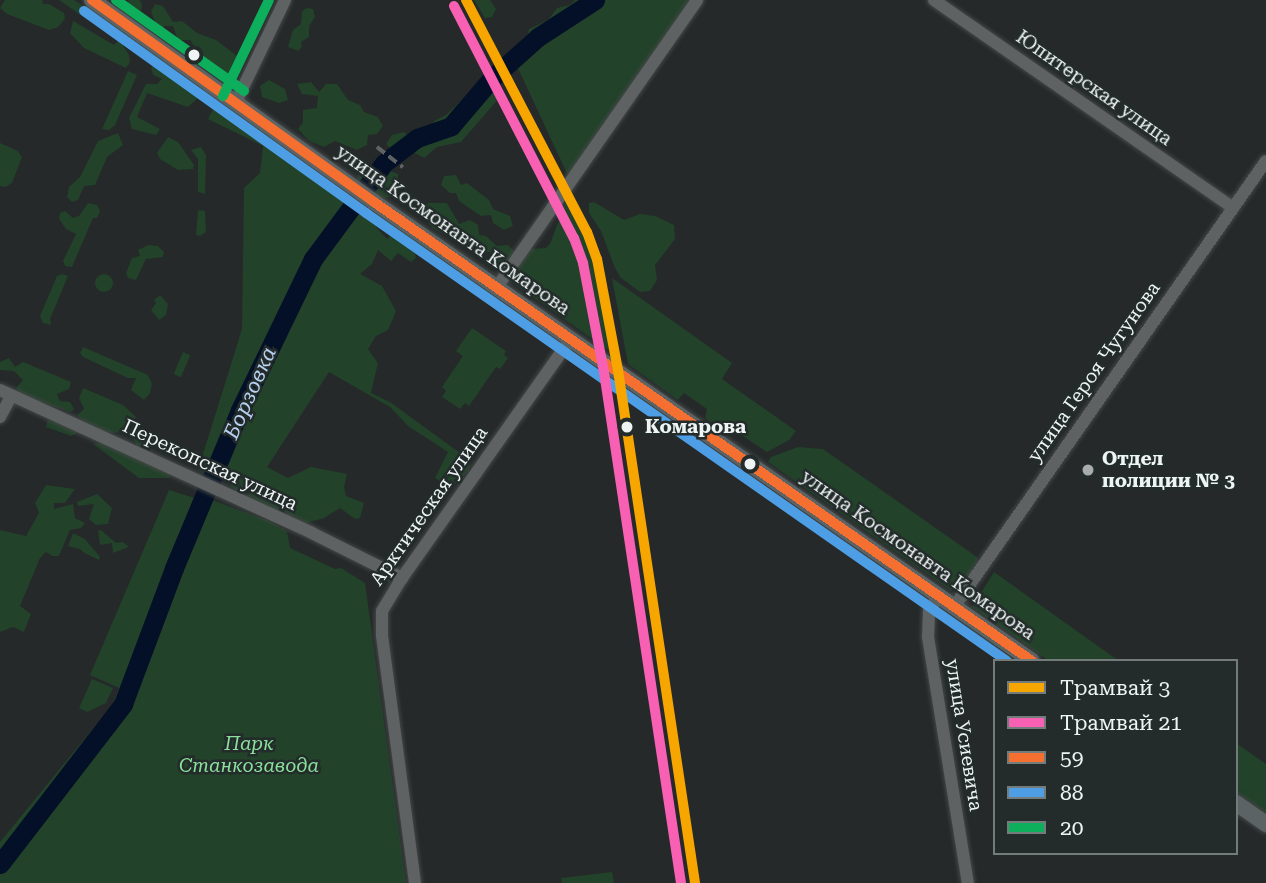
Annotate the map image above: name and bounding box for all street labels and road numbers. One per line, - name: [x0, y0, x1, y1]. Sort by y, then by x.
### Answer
- street label: Юпитерская улица: [1012, 26, 1176, 150]
- street label: улица Космонавта Комарова: [332, 140, 574, 320]
- street label: улица Героя Чугунова: [1023, 277, 1165, 467]
- street label: Перекопская улица: [119, 415, 301, 515]
- street label: Арктическая улица: [365, 422, 493, 590]
- street label: улица Космонавта Комарова: [797, 465, 1039, 645]
- street label: улица Усиевича: [941, 657, 987, 813]

